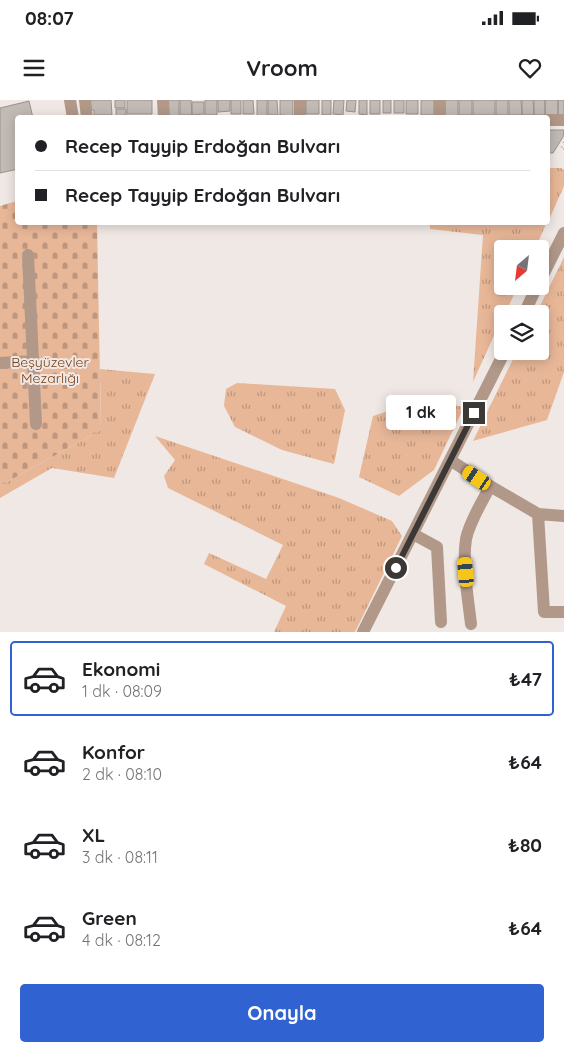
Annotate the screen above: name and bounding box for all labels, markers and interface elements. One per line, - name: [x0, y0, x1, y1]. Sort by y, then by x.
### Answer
- text: 08:07: [25, 6, 74, 30]
- icon: menu: [20, 54, 48, 82]
- text: Vroom: [246, 54, 318, 82]
- icon: heart: [516, 54, 544, 82]
- text: Recep Tayyip Erdoğan Bulvarı: [65, 134, 340, 158]
- text: Recep Tayyip Erdoğan Bulvarı: [65, 183, 340, 207]
- north arrow: [494, 240, 549, 295]
- map controls: [494, 240, 549, 360]
- button: layers: [494, 305, 549, 360]
- park label: Beşyüzevler Mezarlığı: [11, 353, 89, 387]
- callout: 1 dk: [386, 396, 456, 430]
- text: 1 dk: [406, 402, 436, 422]
- route end: [463, 402, 485, 424]
- car: [460, 463, 493, 493]
- car: [457, 556, 474, 588]
- route start: [385, 557, 407, 579]
- icon: car: [22, 656, 67, 701]
- text: Ekonomi: [82, 657, 160, 681]
- text: ₺47: [509, 667, 542, 691]
- text: 1 dk · 08:09: [82, 681, 162, 701]
- icon: car: [22, 739, 67, 784]
- text: Konfor: [82, 740, 145, 764]
- text: ₺64: [508, 750, 542, 774]
- text: 2 dk · 08:10: [82, 764, 162, 784]
- icon: car: [22, 822, 67, 867]
- text: XL: [82, 823, 105, 847]
- text: ₺80: [508, 833, 542, 857]
- text: 3 dk · 08:11: [82, 847, 158, 867]
- icon: car: [22, 905, 67, 950]
- text: Green: [82, 906, 137, 930]
- text: ₺64: [508, 916, 542, 940]
- text: 4 dk · 08:12: [82, 930, 161, 950]
- button: Onayla: [20, 984, 544, 1042]

